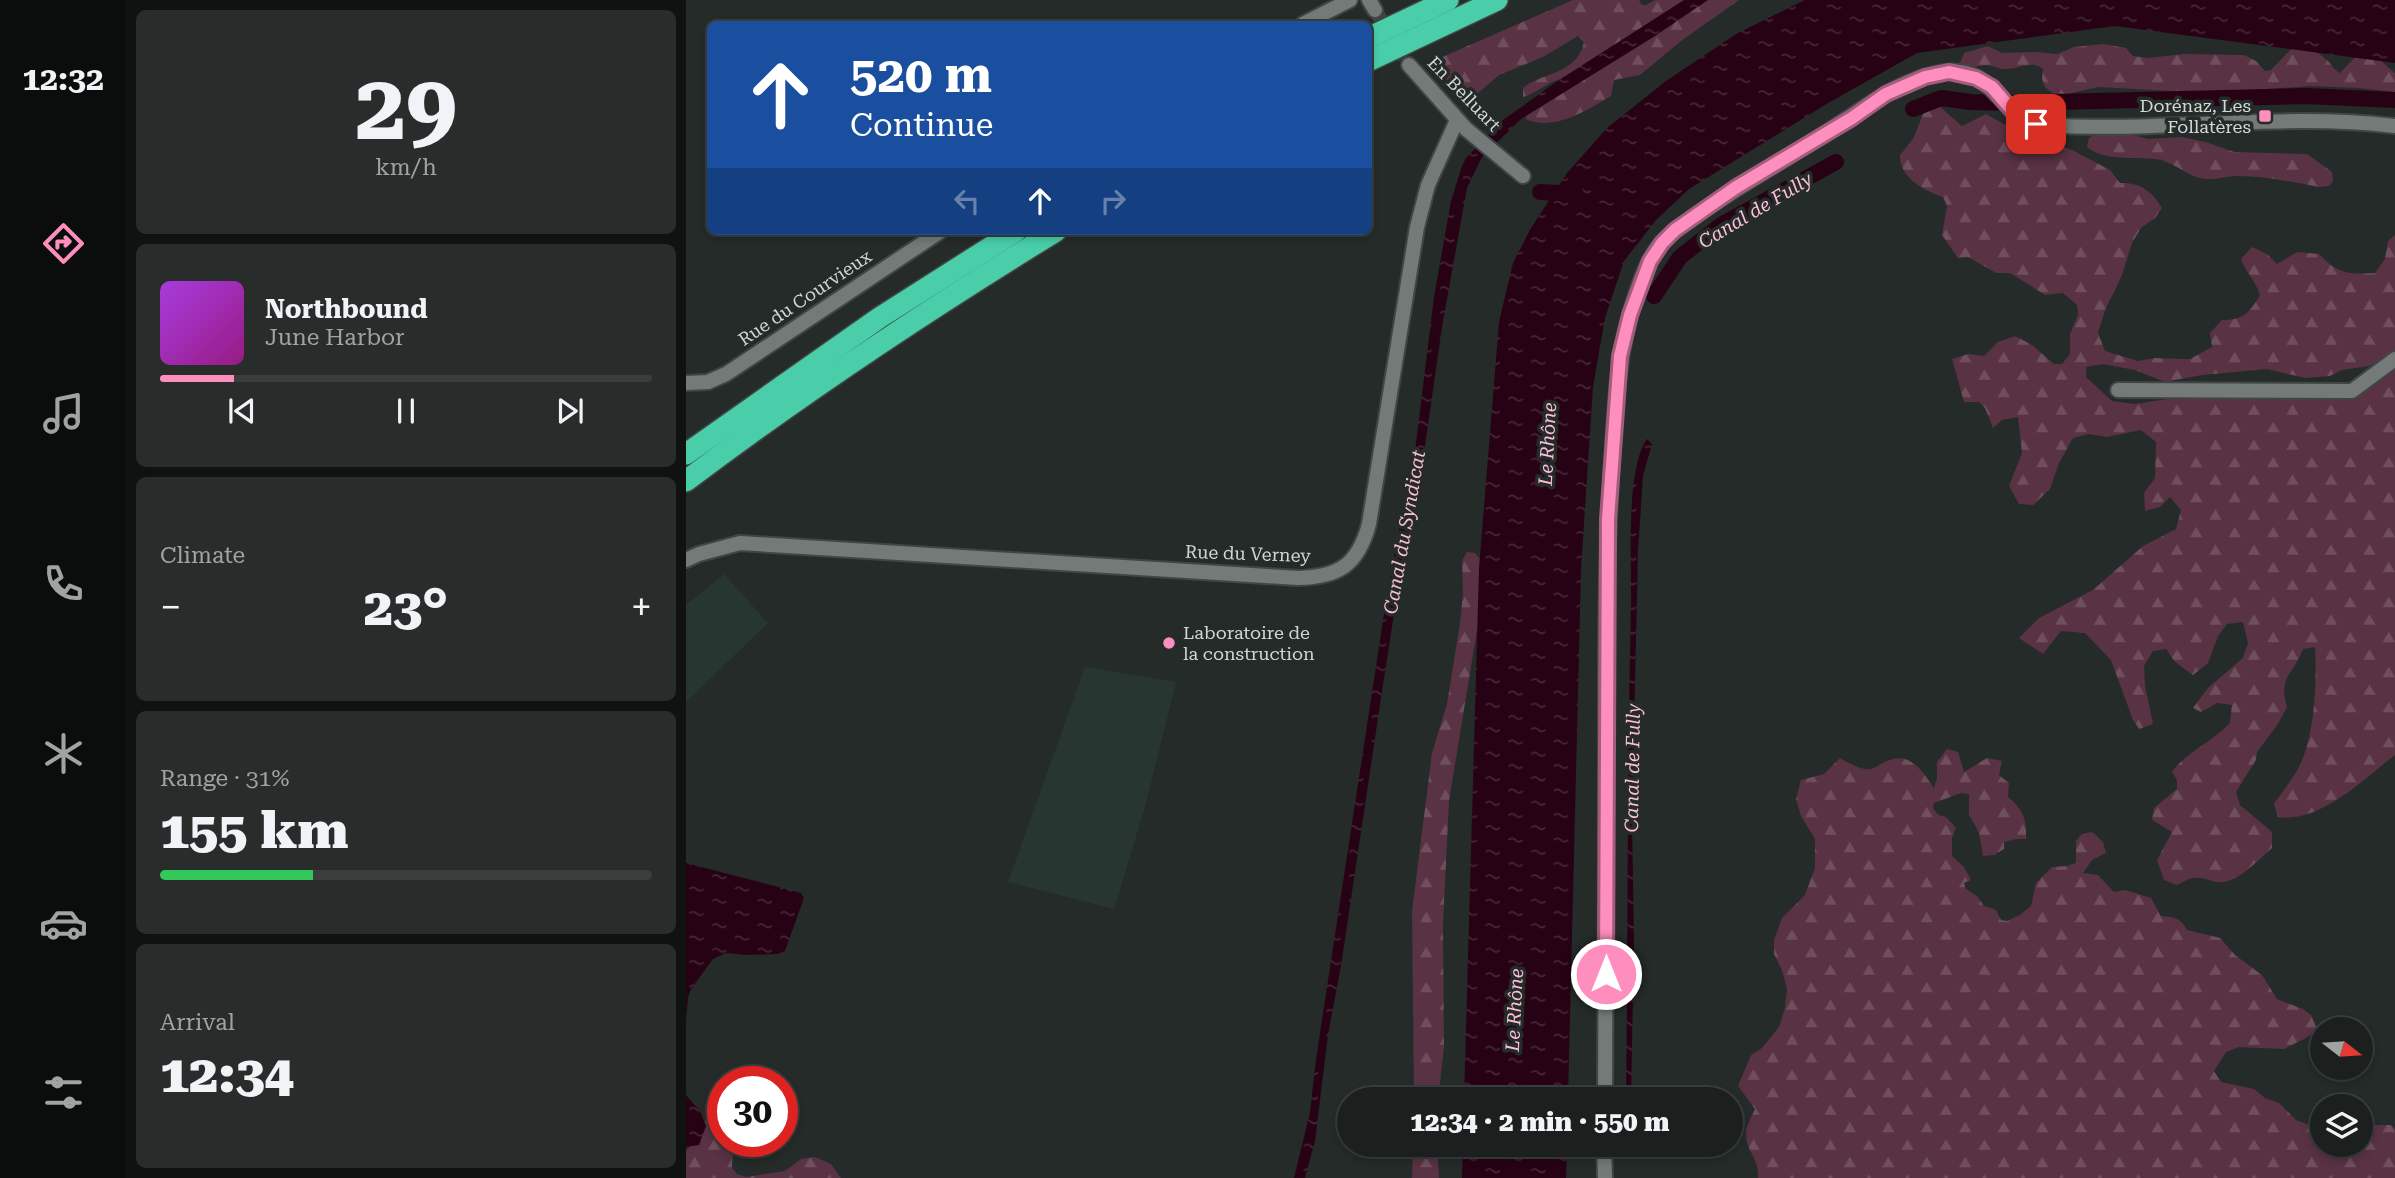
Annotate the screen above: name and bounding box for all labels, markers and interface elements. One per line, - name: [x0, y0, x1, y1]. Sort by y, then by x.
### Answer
- text: 520 m: [850, 47, 992, 104]
- icon: ahead: [735, 49, 826, 140]
- street label: En Belluart: [1423, 52, 1505, 136]
- text: 29: [355, 55, 457, 161]
- text: 12:32: [22, 60, 104, 98]
- pin: [2006, 94, 2066, 154]
- place label: Dorénaz, Les Follatères: [2139, 95, 2251, 137]
- icon: arrive: [2017, 105, 2055, 143]
- text: Continue: [850, 106, 993, 144]
- marker: Dorénaz, Les Follatères: [2257, 108, 2273, 124]
- text: km/h: [375, 154, 437, 181]
- water label: Canal de Fully: [1694, 167, 1817, 253]
- icon: left: [948, 182, 986, 220]
- icon: ahead: [1021, 182, 1059, 220]
- icon: right: [1094, 182, 1132, 220]
- icon: directions: [39, 219, 88, 268]
- street label: Rue du Courvieux: [734, 245, 876, 350]
- text: Northbound: [265, 294, 428, 324]
- text: June Harbor: [265, 324, 405, 351]
- icon: music: [39, 389, 88, 438]
- icon: previous: [223, 392, 261, 430]
- icon: pause: [387, 392, 425, 430]
- icon: next: [551, 392, 589, 430]
- water label: Le Rhône: [1534, 402, 1561, 487]
- water label: Canal du Syndicat: [1379, 448, 1430, 616]
- street label: Rue du Verney: [1185, 541, 1312, 566]
- text: Climate: [160, 542, 245, 569]
- icon: phone: [39, 559, 88, 608]
- text: 23°: [364, 577, 448, 638]
- text: −: [160, 585, 181, 629]
- text: +: [631, 585, 652, 629]
- place label: Laboratoire de la construction: [1183, 622, 1315, 664]
- marker: Laboratoire de la construction: [1161, 635, 1177, 651]
- water label: Canal de Fully: [1620, 703, 1645, 833]
- icon: climate: [39, 729, 88, 778]
- text: Range · 31%: [160, 765, 289, 792]
- text: 155 km: [160, 800, 348, 861]
- icon: car: [39, 899, 88, 948]
- position arrow: [1569, 937, 1643, 1011]
- water label: Le Rhône: [1501, 968, 1528, 1053]
- text: Arrival: [160, 1009, 235, 1036]
- north arrow: [2310, 1017, 2373, 1080]
- map controls: [2310, 1017, 2373, 1157]
- text: 12:34: [160, 1044, 294, 1105]
- speed limit sign: 30: [707, 1066, 798, 1157]
- icon: filters: [39, 1068, 88, 1117]
- button: layers: [2310, 1094, 2373, 1157]
- text: 12:34 · 2 min · 550 m: [1410, 1107, 1670, 1137]

